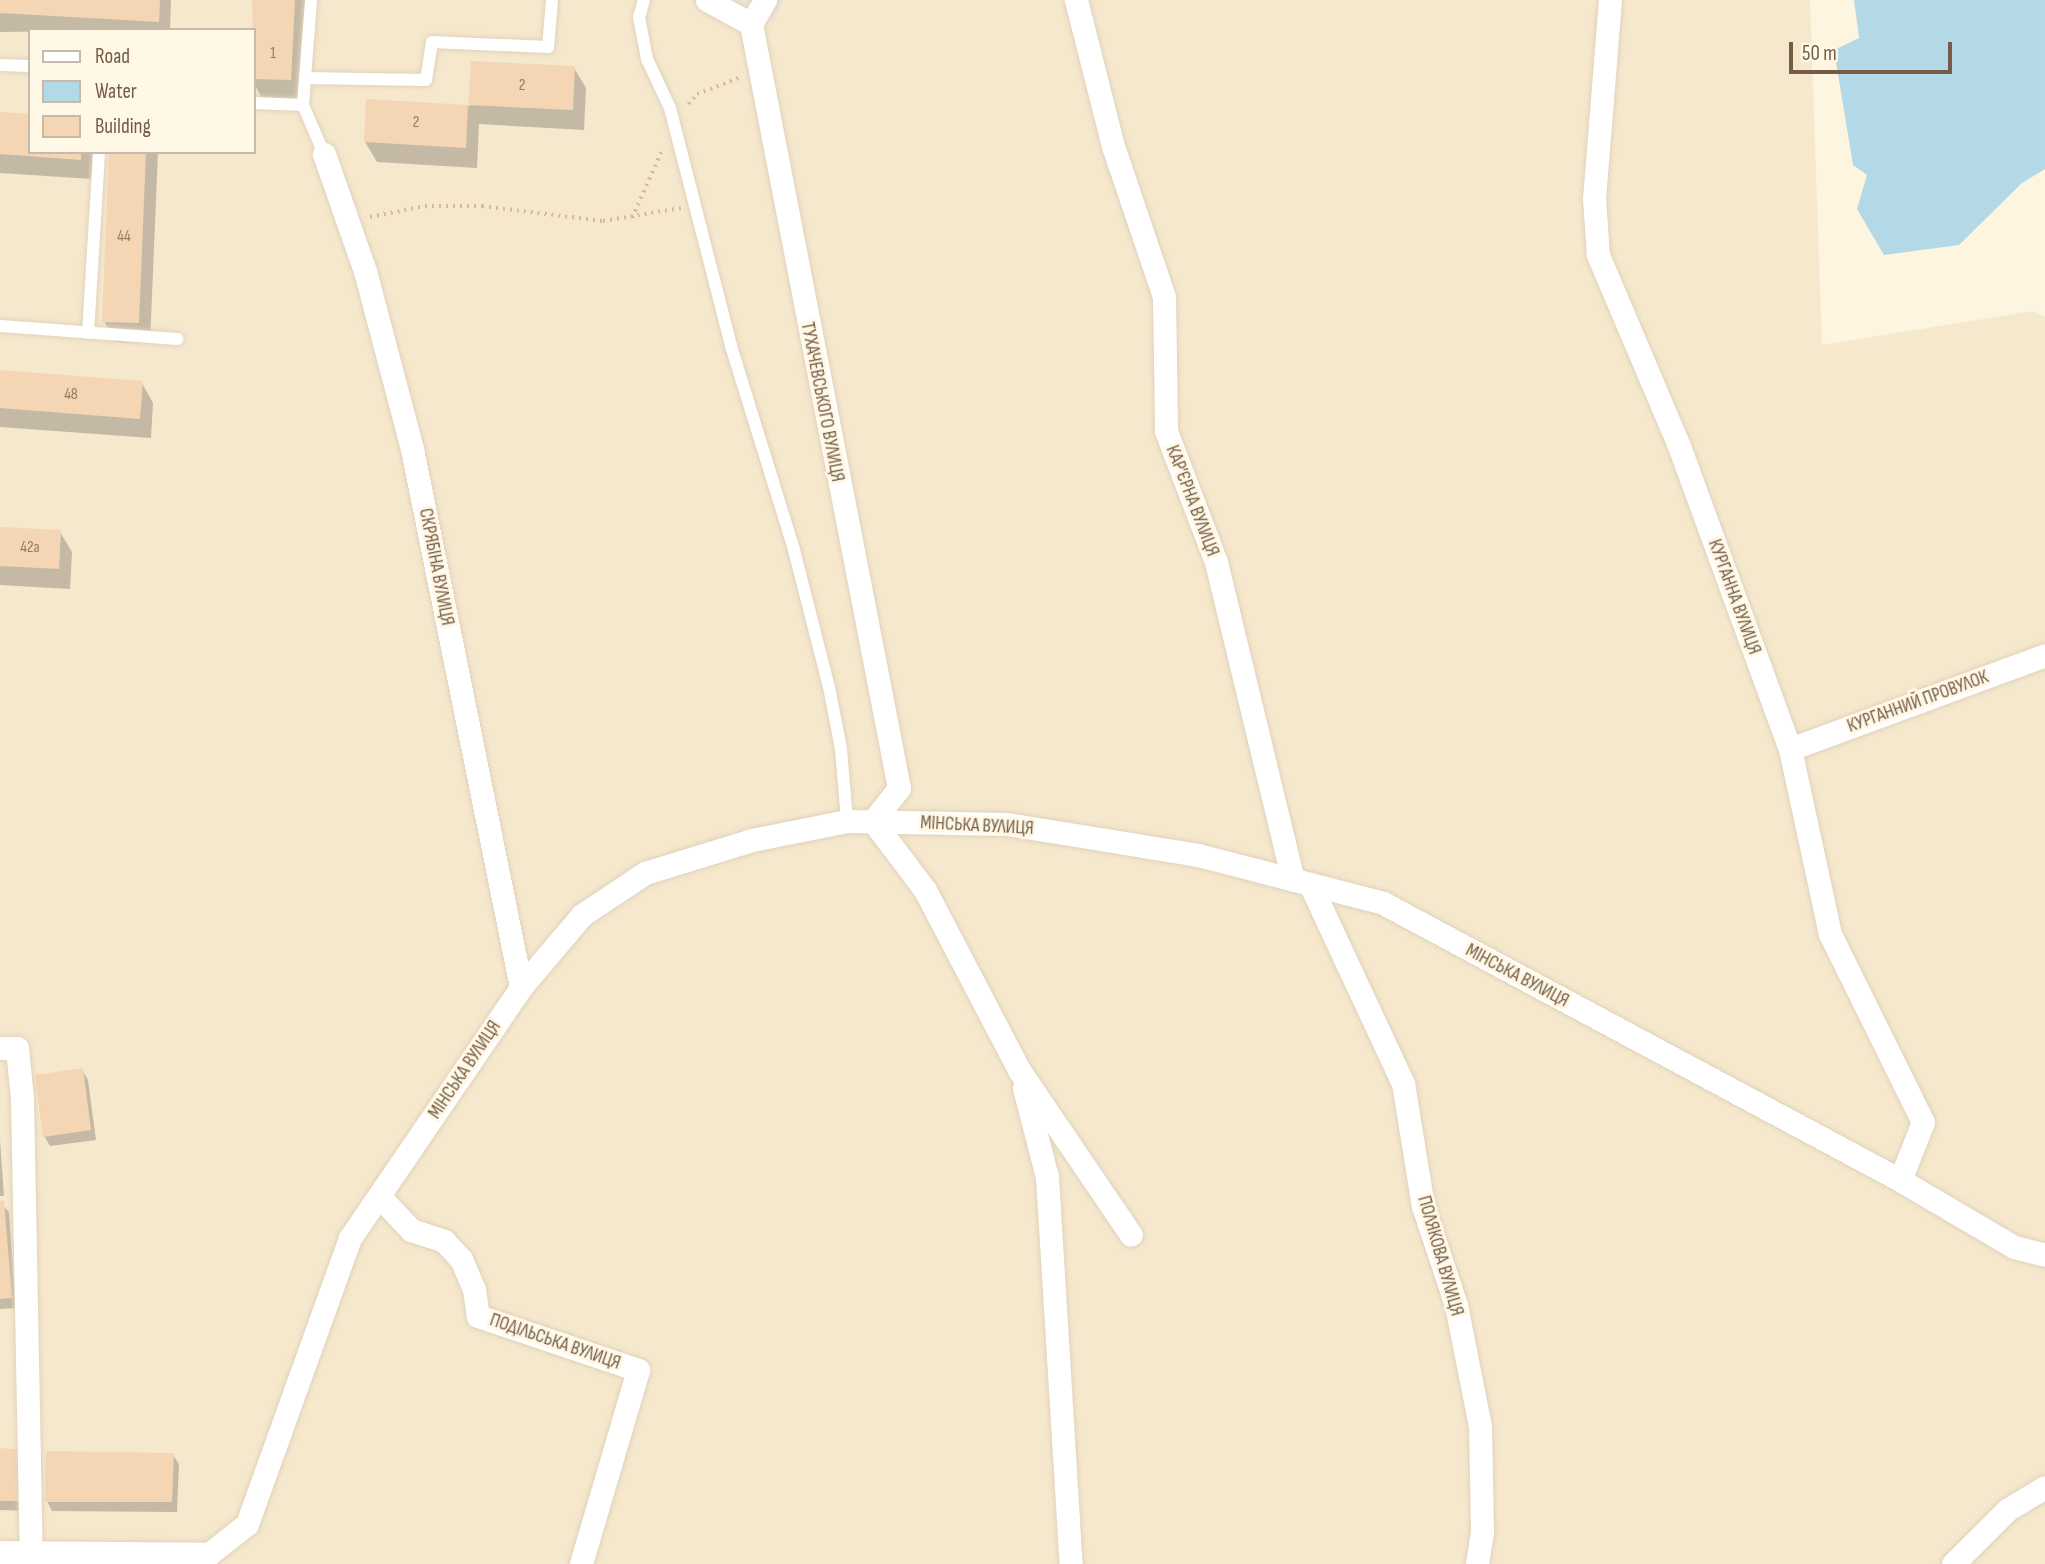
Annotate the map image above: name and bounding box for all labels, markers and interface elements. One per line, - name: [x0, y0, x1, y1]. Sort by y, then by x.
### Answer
- legend: [28, 28, 256, 154]
- scale bar: [1793, 28, 1956, 72]
- text: 50 m: [1802, 41, 1837, 66]
- text: Road: [95, 44, 130, 69]
- house number: 1: [270, 44, 276, 64]
- house number: 2: [519, 76, 525, 96]
- text: Water: [95, 79, 137, 104]
- house number: 2: [413, 113, 419, 133]
- text: Building: [95, 114, 151, 139]
- house number: 44: [117, 227, 131, 247]
- street label: ТУХАЧЕВСЬКОГО ВУЛИЦЯ: [795, 320, 849, 484]
- house number: 48: [64, 385, 78, 405]
- street label: КАР’ЄРНА ВУЛИЦЯ: [1160, 442, 1224, 560]
- street label: СКРЯБІНА ВУЛИЦЯ: [413, 506, 459, 628]
- street label: КУРГАННА ВУЛИЦЯ: [1703, 536, 1765, 658]
- house number: 42а: [20, 538, 40, 558]
- street label: КУРГАННИЙ ПРОВУЛОК: [1844, 666, 1992, 738]
- street label: МІНСЬКА ВУЛИЦЯ: [920, 812, 1034, 840]
- street label: МІНСЬКА ВУЛИЦЯ: [1462, 939, 1572, 1013]
- street label: МІНСЬКА ВУЛИЦЯ: [424, 1017, 506, 1123]
- street label: ПОЛЯКОВА ВУЛИЦЯ: [1412, 1193, 1468, 1319]
- street label: ПОДІЛЬСЬКА ВУЛИЦЯ: [487, 1309, 623, 1375]

